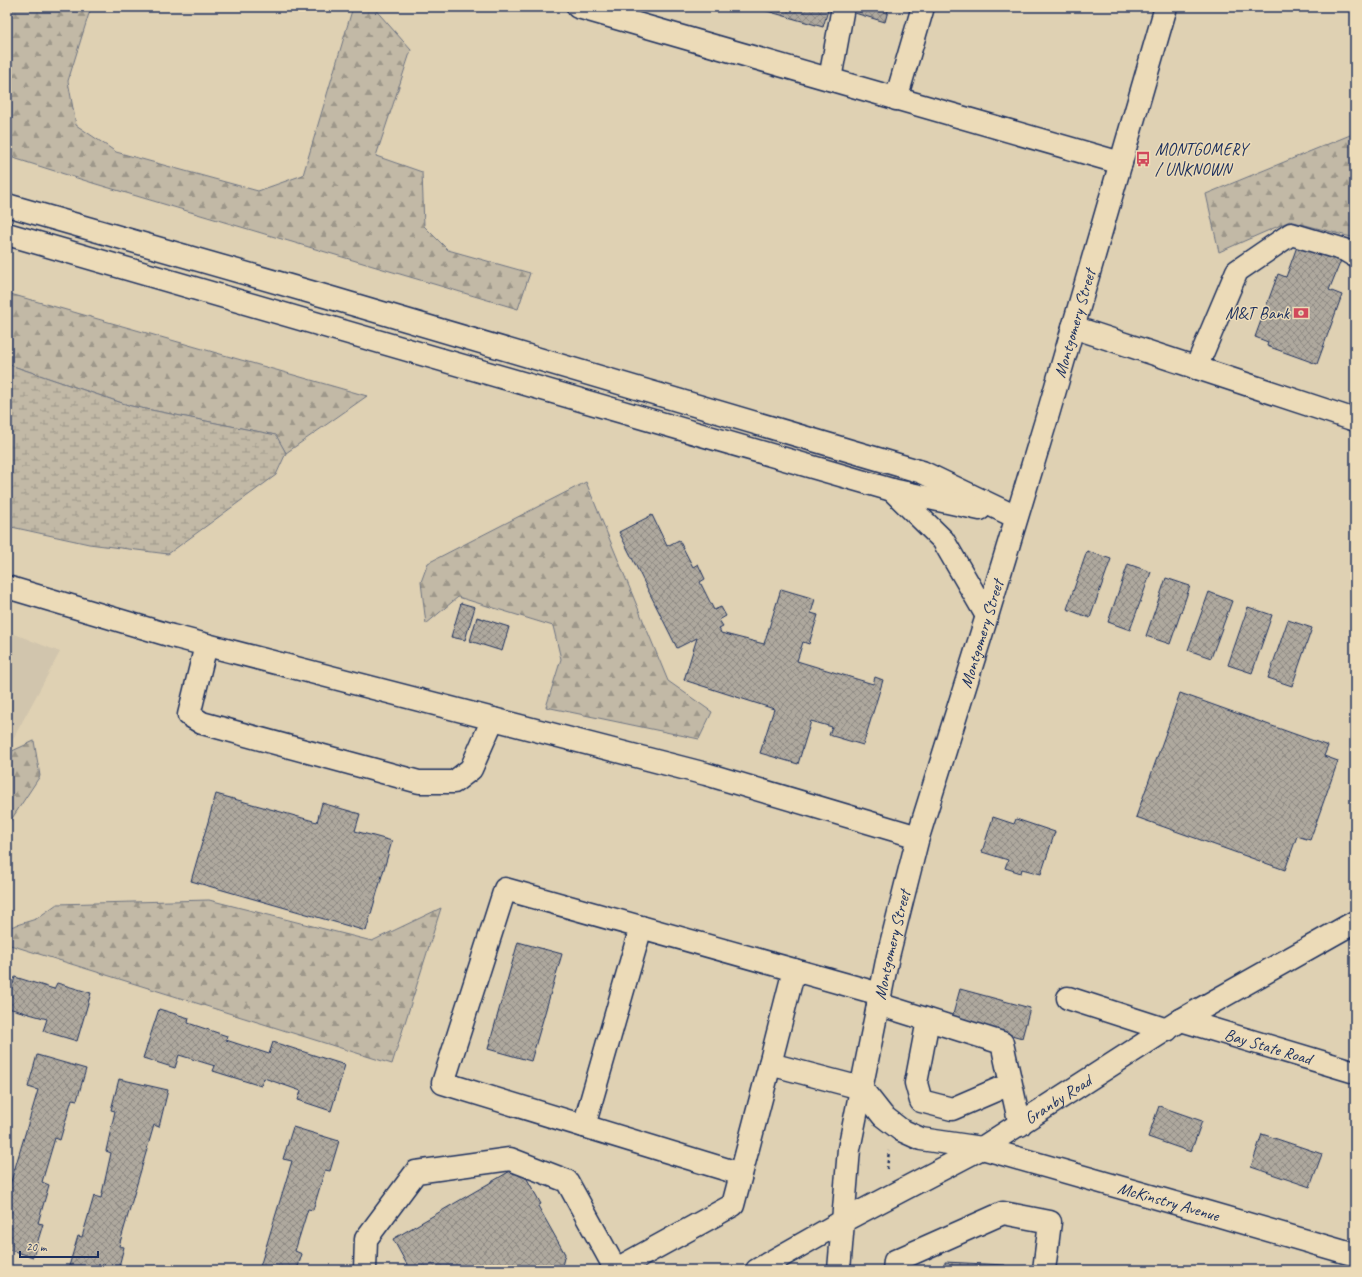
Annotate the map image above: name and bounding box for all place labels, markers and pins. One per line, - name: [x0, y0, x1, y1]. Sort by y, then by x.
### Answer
- place label: MONTGOMERY / UNKNOWN: [1155, 139, 1251, 180]
- bus stop icon: MONTGOMERY / UNKNOWN: [1134, 150, 1152, 168]
- place label: M&T Bank: [1225, 303, 1291, 324]
- bank icon: M&T Bank: [1292, 304, 1310, 322]

